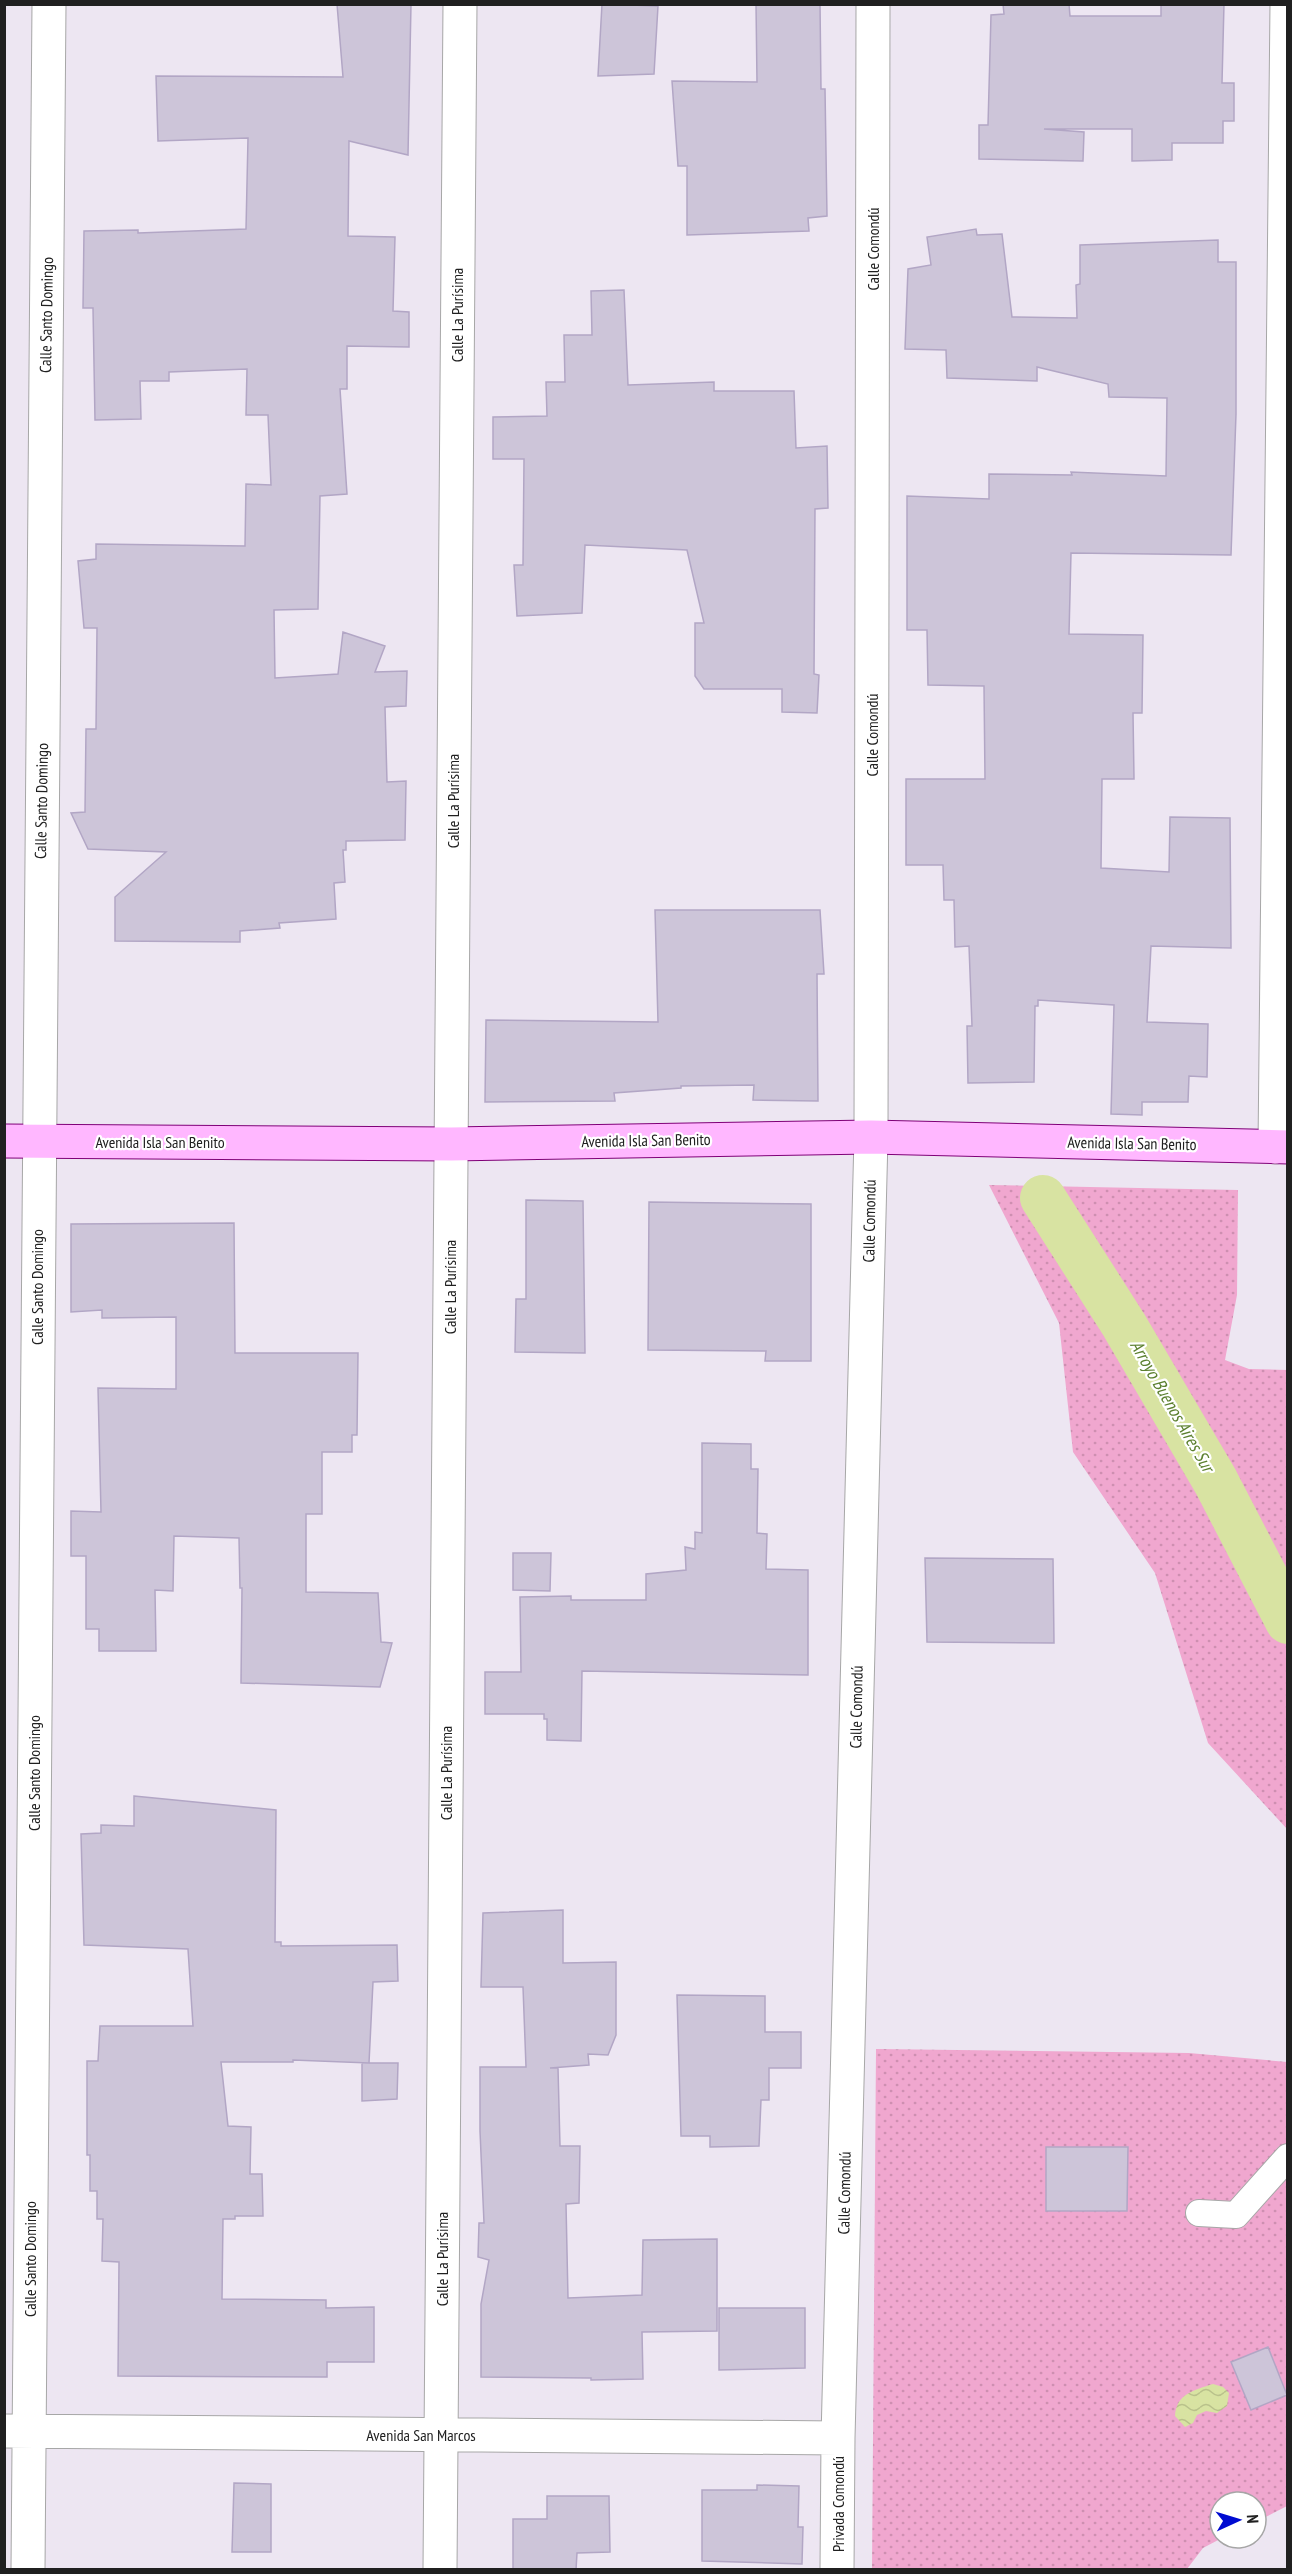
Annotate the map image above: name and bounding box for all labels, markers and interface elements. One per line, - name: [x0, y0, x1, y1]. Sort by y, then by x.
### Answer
- street label: Calle Comondú: [863, 207, 883, 291]
- street label: Calle Santo Domingo: [35, 257, 57, 373]
- street label: Calle La Purísima: [447, 268, 467, 362]
- street label: Calle Comondú: [862, 693, 882, 777]
- street label: Calle Santo Domingo: [30, 743, 52, 859]
- street label: Calle La Purísima: [443, 754, 463, 848]
- street label: Avenida Isla San Benito: [581, 1129, 711, 1151]
- street label: Avenida Isla San Benito: [95, 1132, 225, 1152]
- street label: Avenida Isla San Benito: [1067, 1132, 1197, 1154]
- street label: Calle Comondú: [858, 1179, 880, 1263]
- street label: Calle Santo Domingo: [27, 1229, 47, 1345]
- street label: Calle La Purísima: [440, 1240, 460, 1334]
- water label: Arroyo Buenos Aires Sur: [1125, 1336, 1221, 1478]
- street label: Calle Comondú: [845, 1665, 867, 1749]
- street label: Calle Santo Domingo: [24, 1715, 44, 1831]
- street label: Calle La Purísima: [436, 1726, 456, 1820]
- street label: Calle Comondú: [833, 2151, 855, 2235]
- street label: Calle Santo Domingo: [20, 2201, 40, 2317]
- street label: Calle La Purísima: [432, 2212, 452, 2306]
- street label: Avenida San Marcos: [366, 2425, 476, 2445]
- street label: Privada Comondú: [828, 2456, 848, 2552]
- north arrow: [1208, 2490, 1268, 2550]
- text: N: [1243, 2514, 1263, 2524]

